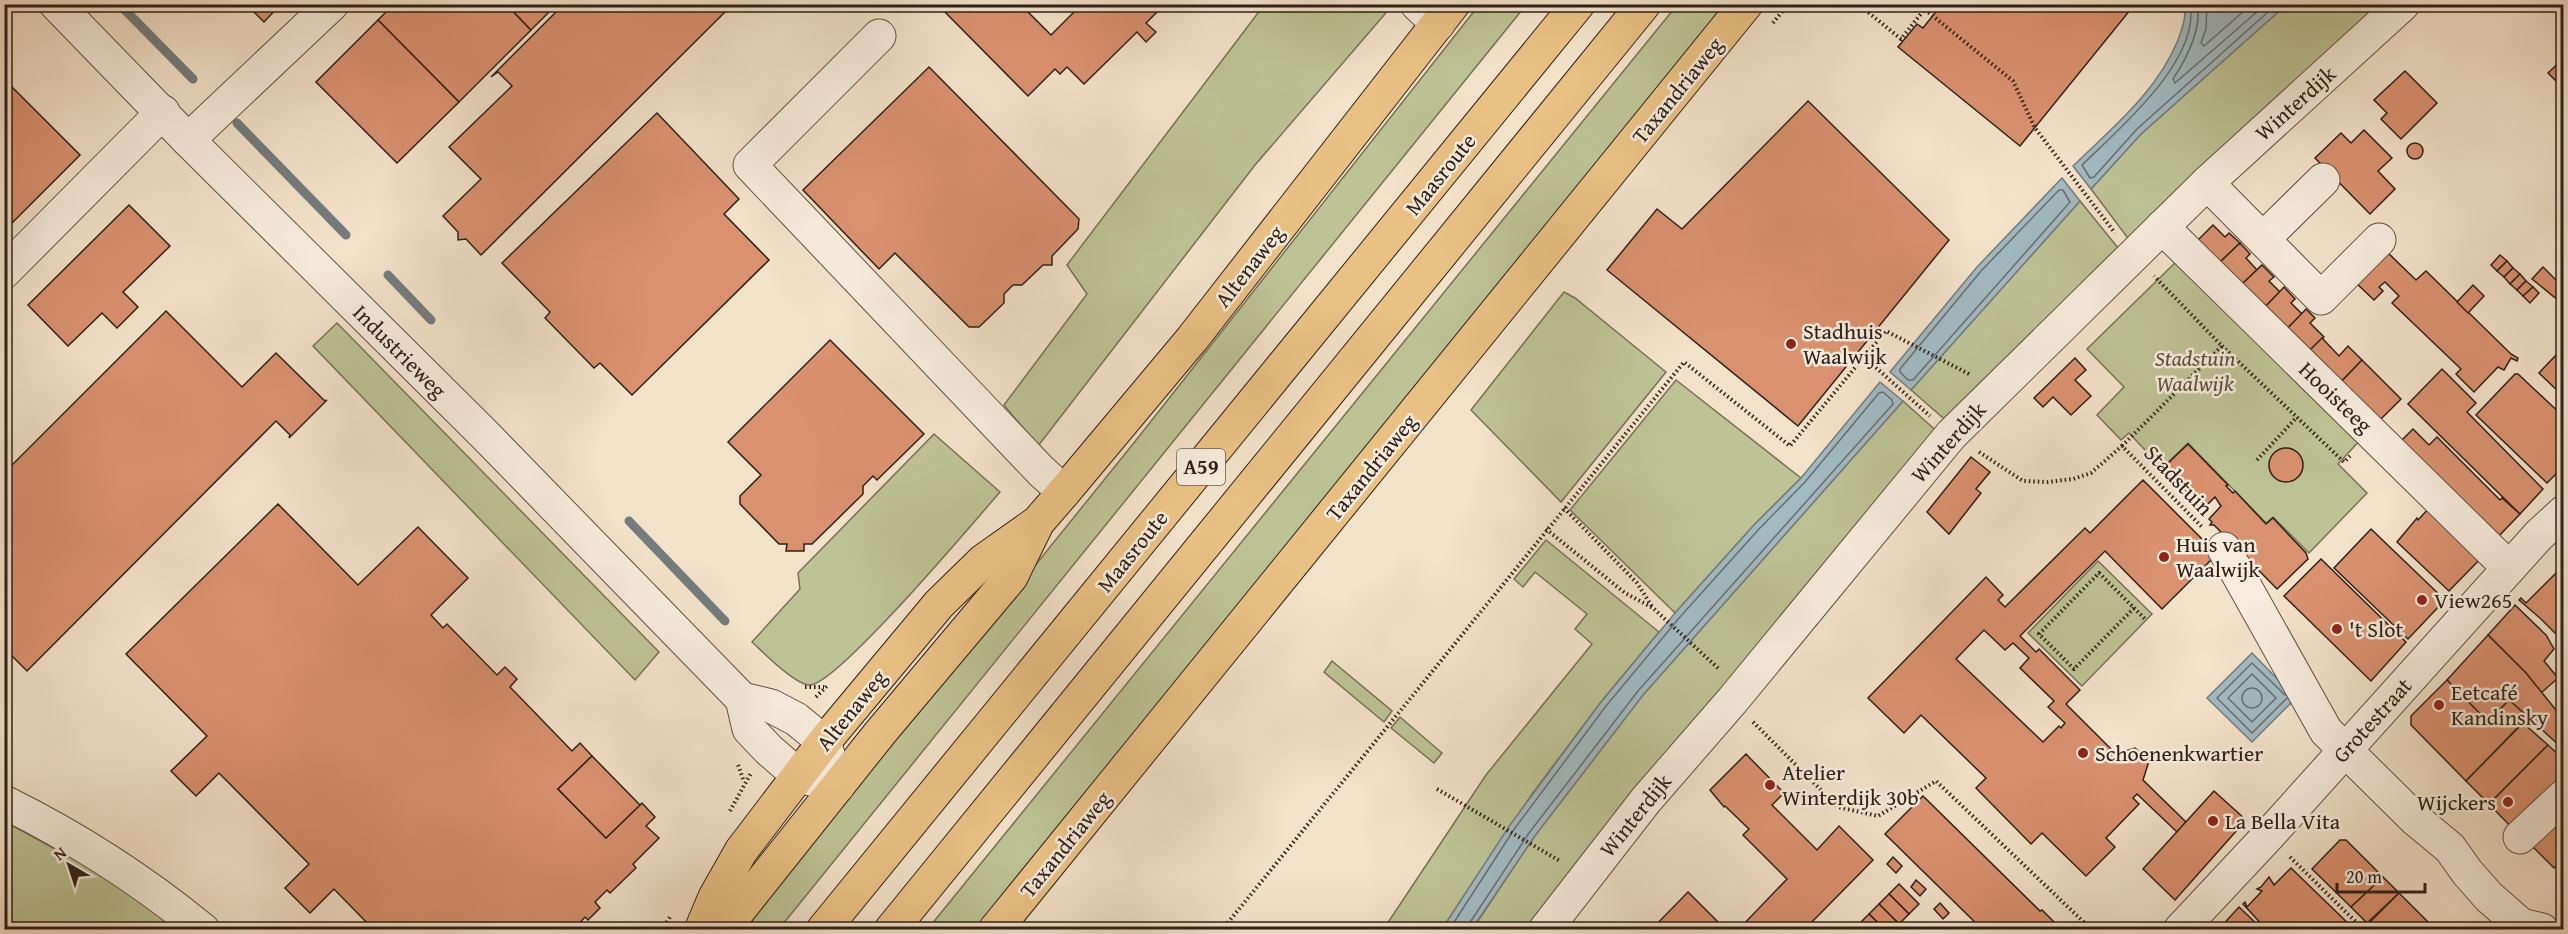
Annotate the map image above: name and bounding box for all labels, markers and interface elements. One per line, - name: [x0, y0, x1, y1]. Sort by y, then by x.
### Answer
- street label: Taxandriaweg: [1624, 30, 1730, 150]
- street label: Winterdijk: [2247, 57, 2343, 148]
- street label: Maasroute: [1397, 126, 1483, 222]
- street label: Altenaweg: [1207, 218, 1291, 314]
- street label: Industrieweg: [346, 297, 454, 405]
- place label: Stadhuis Waalwijk: [1803, 315, 1888, 372]
- marker: Stadhuis Waalwijk: [1784, 337, 1798, 351]
- park label: Stadstuin Waalwijk: [2155, 342, 2235, 399]
- street label: Hooisteeg: [2292, 354, 2380, 440]
- street label: Winterdijk: [1903, 394, 1994, 490]
- street label: Taxandriaweg: [1318, 407, 1424, 527]
- street label: Stadstuin: [2137, 437, 2221, 523]
- road number: A59: [1177, 449, 1225, 485]
- street label: Maasroute: [1089, 503, 1175, 599]
- place label: Huis van Waalwijk: [2176, 528, 2261, 585]
- marker: Huis van Waalwijk: [2157, 550, 2171, 564]
- place label: View265: [2434, 584, 2512, 616]
- marker: View265: [2415, 593, 2429, 607]
- place label: 't Slot: [2349, 613, 2403, 645]
- marker: 't Slot: [2330, 622, 2344, 636]
- street label: Altenaweg: [808, 662, 894, 758]
- street label: Grotestraat: [2325, 670, 2419, 770]
- place label: Eetcafé Kandinsky: [2451, 676, 2548, 733]
- marker: Eetcafé Kandinsky: [2432, 698, 2446, 712]
- place label: Schoenenkwartier: [2095, 737, 2263, 769]
- marker: Schoenenkwartier: [2076, 746, 2090, 760]
- place label: Atelier Winterdijk 30b: [1782, 756, 1919, 813]
- street label: Winterdijk: [1591, 766, 1679, 864]
- marker: Atelier Winterdijk 30b: [1763, 778, 1777, 792]
- street label: Taxandriaweg: [1012, 784, 1118, 904]
- place label: Wijckers: [2417, 786, 2496, 818]
- marker: Wijckers: [2501, 795, 2515, 809]
- place label: La Bella Vita: [2225, 805, 2341, 837]
- marker: La Bella Vita: [2206, 814, 2220, 828]
- north arrow: [39, 835, 99, 895]
- text: N: [48, 840, 72, 866]
- scale bar: [2337, 856, 2426, 894]
- text: 20 m: [2346, 863, 2382, 890]

